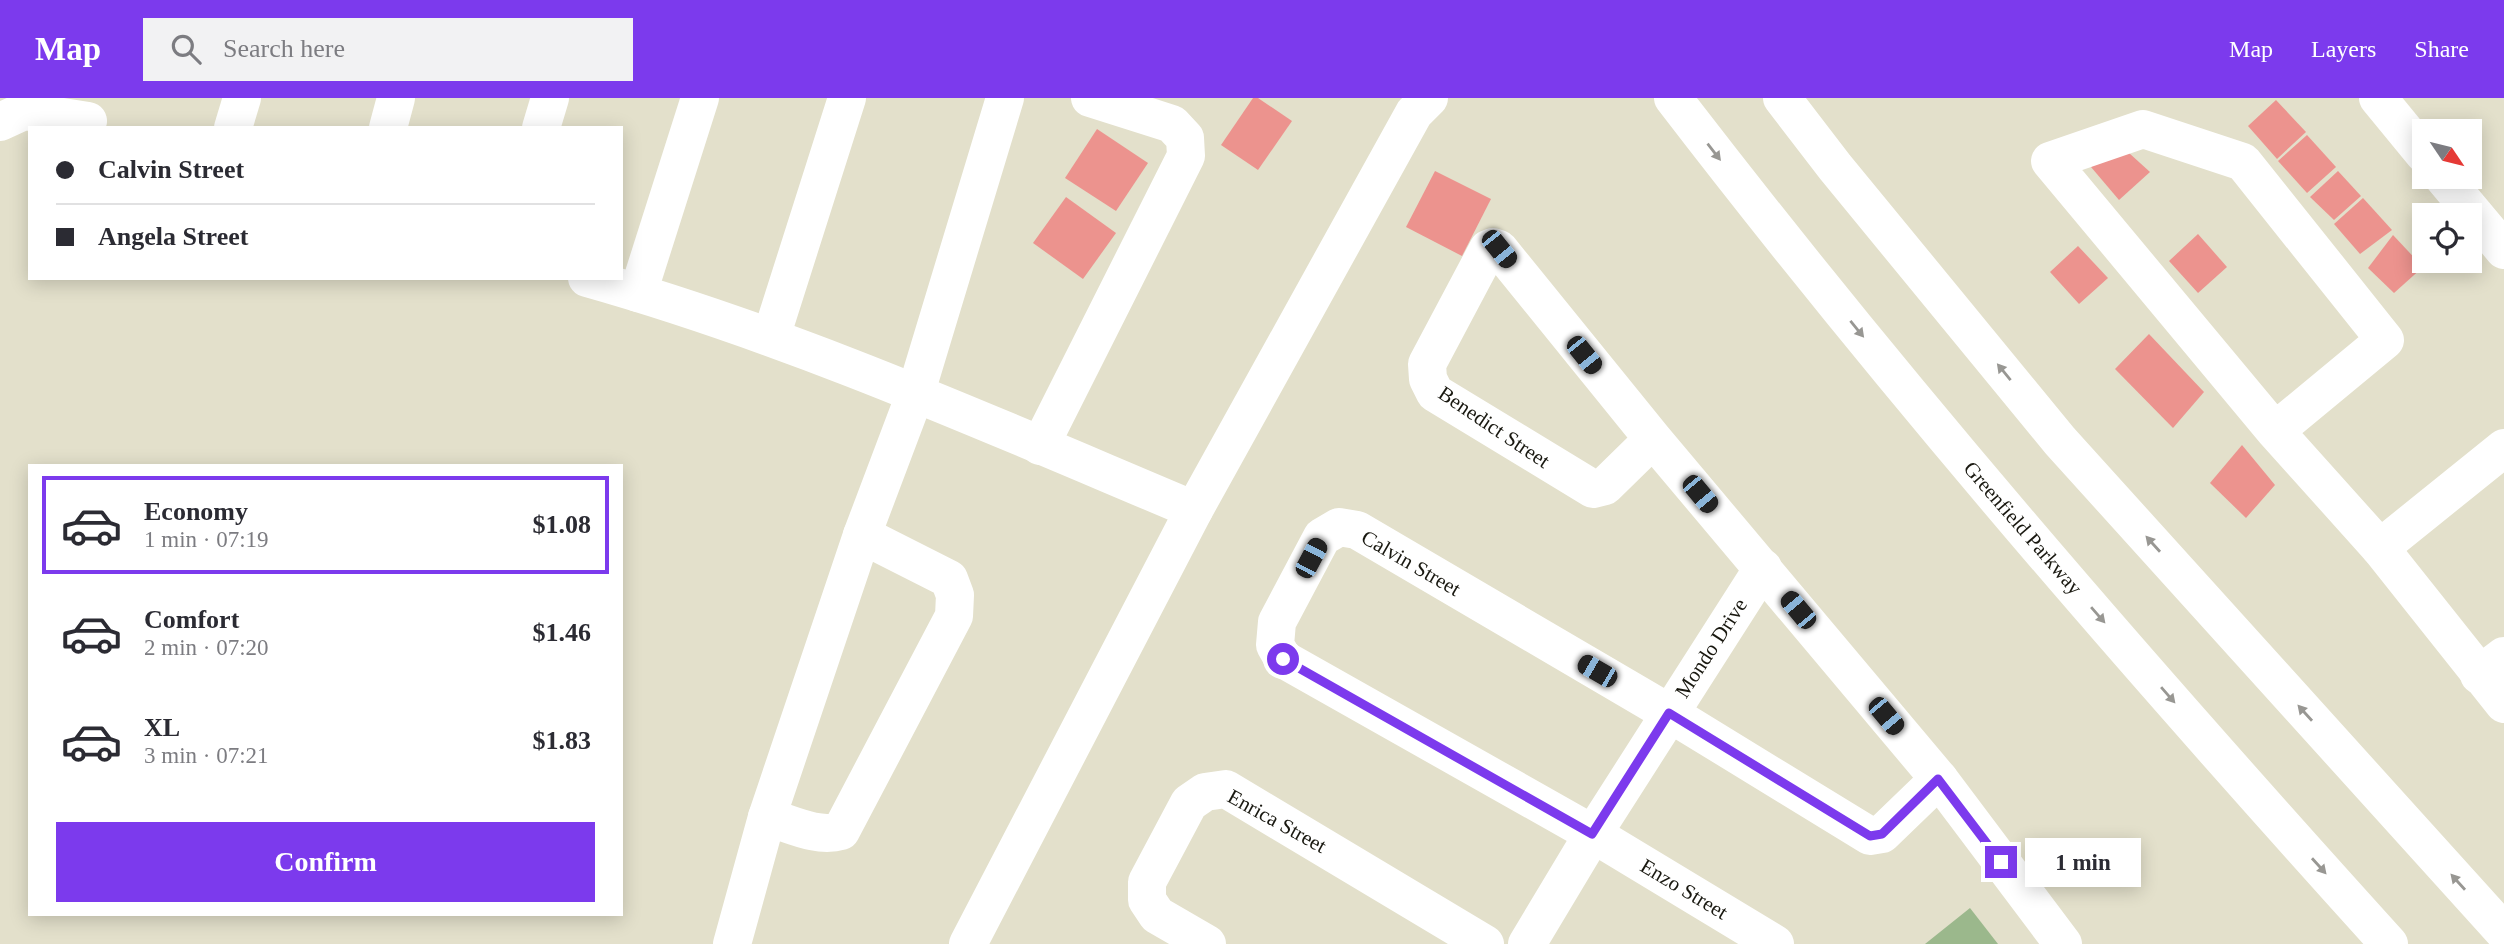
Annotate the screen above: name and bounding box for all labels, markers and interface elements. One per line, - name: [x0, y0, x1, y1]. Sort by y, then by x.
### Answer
- search box: [143, 18, 633, 81]
- icon: search: [167, 30, 205, 68]
- text: Map: [35, 31, 101, 67]
- text: Search here: [223, 34, 345, 63]
- text: Map: [2229, 36, 2273, 62]
- text: Layers: [2311, 36, 2376, 62]
- text: Share: [2414, 36, 2469, 62]
- north arrow: [2412, 119, 2482, 189]
- map controls: [2412, 119, 2482, 273]
- one-way arrow: [1707, 143, 1721, 161]
- text: Calvin Street: [98, 155, 244, 184]
- button: locate: [2412, 203, 2482, 273]
- text: Angela Street: [98, 222, 248, 251]
- car: [1478, 226, 1521, 272]
- one-way arrow: [1849, 320, 1864, 338]
- car: [1563, 332, 1606, 378]
- one-way arrow: [1997, 364, 2012, 381]
- street label: Benedict Street: [1434, 381, 1554, 473]
- street label: Greenfield Parkway: [1959, 457, 2088, 600]
- car: [1679, 471, 1722, 517]
- icon: car: [60, 494, 123, 557]
- text: Economy: [144, 497, 248, 526]
- text: $1.08: [533, 510, 591, 539]
- street label: Calvin Street: [1357, 525, 1465, 601]
- text: 1 min · 07:19: [144, 527, 269, 552]
- car: [1292, 535, 1331, 581]
- one-way arrow: [2145, 535, 2161, 553]
- car: [1777, 587, 1820, 633]
- street label: Mondo Drive: [1670, 594, 1752, 702]
- icon: car: [60, 602, 123, 665]
- text: Comfort: [144, 605, 239, 634]
- one-way arrow: [2090, 607, 2106, 624]
- text: $1.46: [533, 618, 591, 647]
- text: 2 min · 07:20: [144, 635, 269, 660]
- route start: [1267, 643, 1299, 675]
- car: [1574, 651, 1621, 691]
- one-way arrow: [2160, 686, 2176, 704]
- car: [1865, 693, 1908, 739]
- one-way arrow: [2297, 704, 2313, 722]
- icon: car: [60, 710, 123, 773]
- text: XL: [144, 713, 180, 742]
- text: $1.83: [533, 726, 591, 755]
- text: 3 min · 07:21: [144, 743, 269, 768]
- street label: Enrica Street: [1224, 784, 1331, 858]
- button: Confirm: [56, 822, 595, 902]
- callout: 1 min: [2025, 838, 2141, 886]
- route end: [1985, 846, 2017, 878]
- text: 1 min: [2055, 850, 2111, 875]
- street label: Enzo Street: [1636, 854, 1732, 924]
- one-way arrow: [2310, 857, 2326, 874]
- one-way arrow: [2450, 873, 2466, 891]

